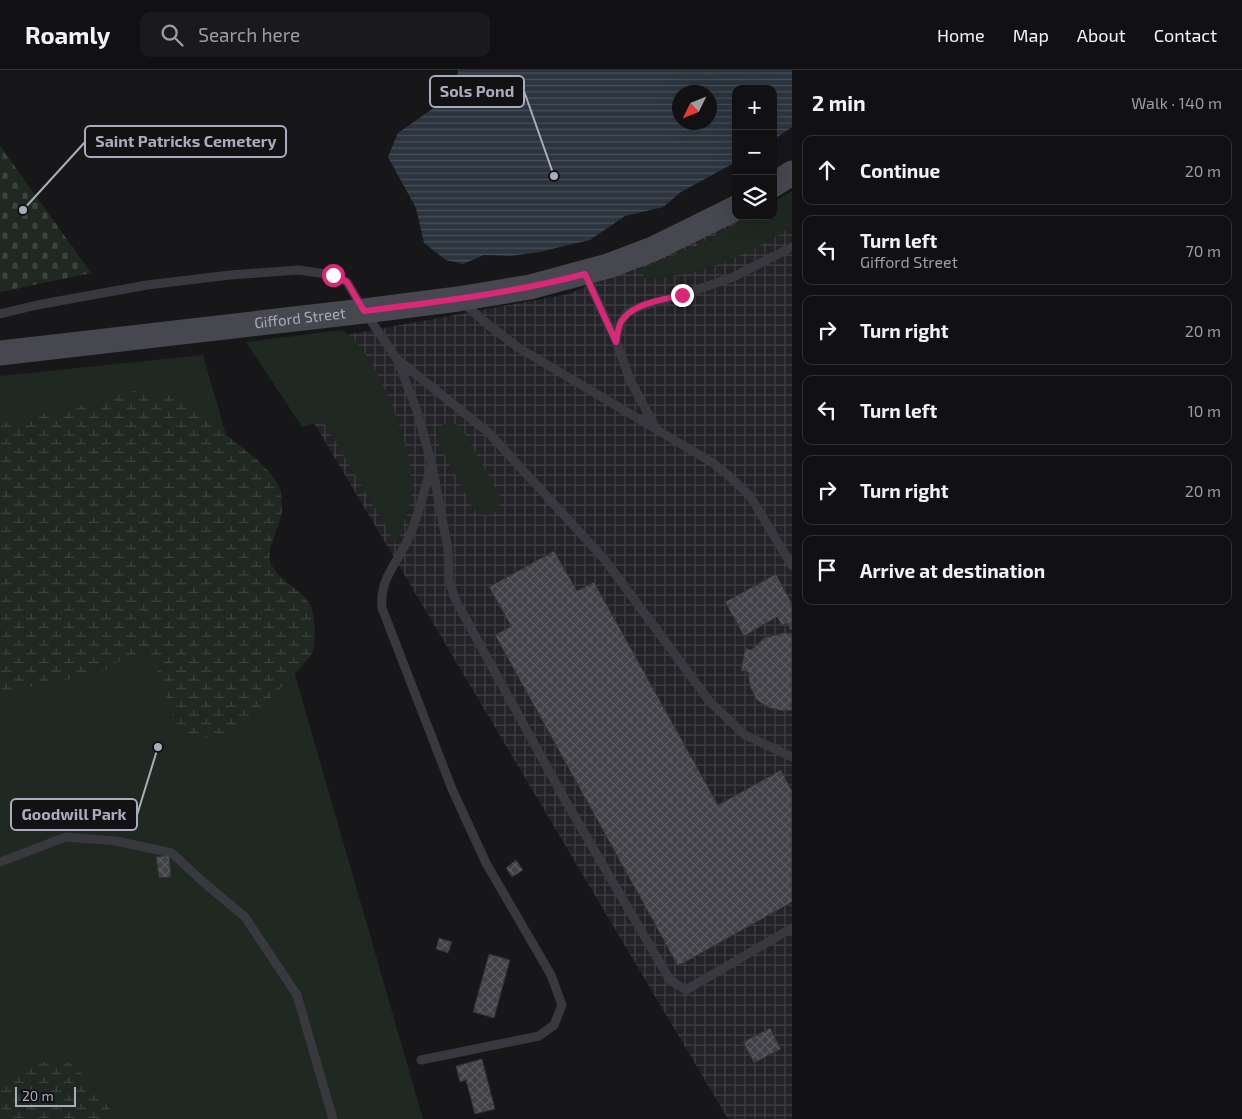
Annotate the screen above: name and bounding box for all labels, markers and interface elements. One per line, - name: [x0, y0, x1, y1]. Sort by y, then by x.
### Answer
- search box: [140, 12, 490, 57]
- text: Roamly: [25, 20, 110, 49]
- icon: search: [158, 21, 186, 49]
- text: Search here: [198, 23, 300, 46]
- text: Home: [937, 24, 985, 46]
- text: Map: [1013, 24, 1049, 46]
- text: About: [1077, 24, 1126, 46]
- text: Contact: [1154, 24, 1217, 46]
- callout: Sols Pond: [430, 76, 524, 107]
- text: Sols Pond: [440, 81, 514, 100]
- north arrow: [672, 85, 717, 130]
- map controls: [732, 85, 777, 220]
- button: +: [732, 85, 777, 130]
- text: 2 min: [812, 90, 866, 115]
- text: Walk · 140 m: [1131, 93, 1222, 112]
- callout: Saint Patricks Cemetery: [85, 126, 286, 157]
- button: −: [732, 130, 777, 175]
- text: Saint Patricks Cemetery: [95, 131, 277, 151]
- icon: ahead: [813, 156, 841, 184]
- text: Continue: [860, 159, 940, 182]
- text: 20 m: [1185, 161, 1221, 180]
- button: layers: [732, 175, 777, 220]
- text: Turn left: [860, 229, 937, 252]
- icon: left: [813, 236, 841, 264]
- text: 70 m: [1186, 241, 1221, 260]
- text: Gifford Street: [860, 252, 958, 271]
- route start: [322, 264, 345, 287]
- route end: [671, 284, 694, 307]
- street label: Gifford Street: [253, 303, 347, 332]
- icon: right: [813, 316, 841, 344]
- text: Turn right: [860, 319, 948, 342]
- text: 20 m: [1185, 321, 1221, 340]
- icon: left: [813, 396, 841, 424]
- text: Turn left: [860, 399, 937, 422]
- text: 10 m: [1187, 401, 1221, 420]
- icon: right: [813, 476, 841, 504]
- text: Turn right: [860, 479, 948, 502]
- text: 20 m: [1185, 481, 1221, 500]
- icon: arrive: [813, 556, 841, 584]
- text: Arrive at destination: [860, 559, 1045, 582]
- callout: Goodwill Park: [11, 799, 137, 830]
- text: Goodwill Park: [21, 804, 127, 823]
- scale bar: [15, 1084, 76, 1107]
- text: 20 m: [22, 1087, 54, 1104]

